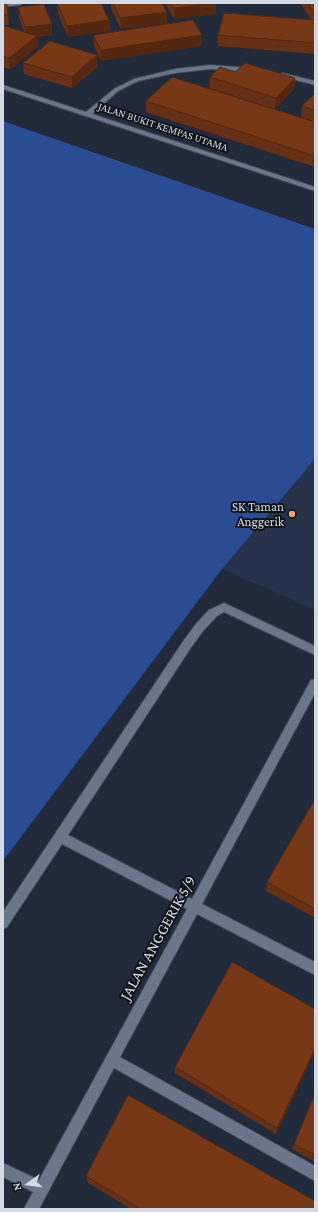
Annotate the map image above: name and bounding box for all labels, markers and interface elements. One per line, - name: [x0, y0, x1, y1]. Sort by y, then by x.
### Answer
- street label: JALAN BUKIT KEMPAS UTAMA: [96, 100, 230, 154]
- place label: SK Taman Anggerik: [232, 499, 284, 530]
- marker: SK Taman Anggerik: [287, 509, 297, 519]
- street label: JALAN ANGGERIK 5/9: [116, 872, 200, 1004]
- north arrow: [8, 1164, 48, 1204]
- text: N: [10, 1182, 23, 1192]

